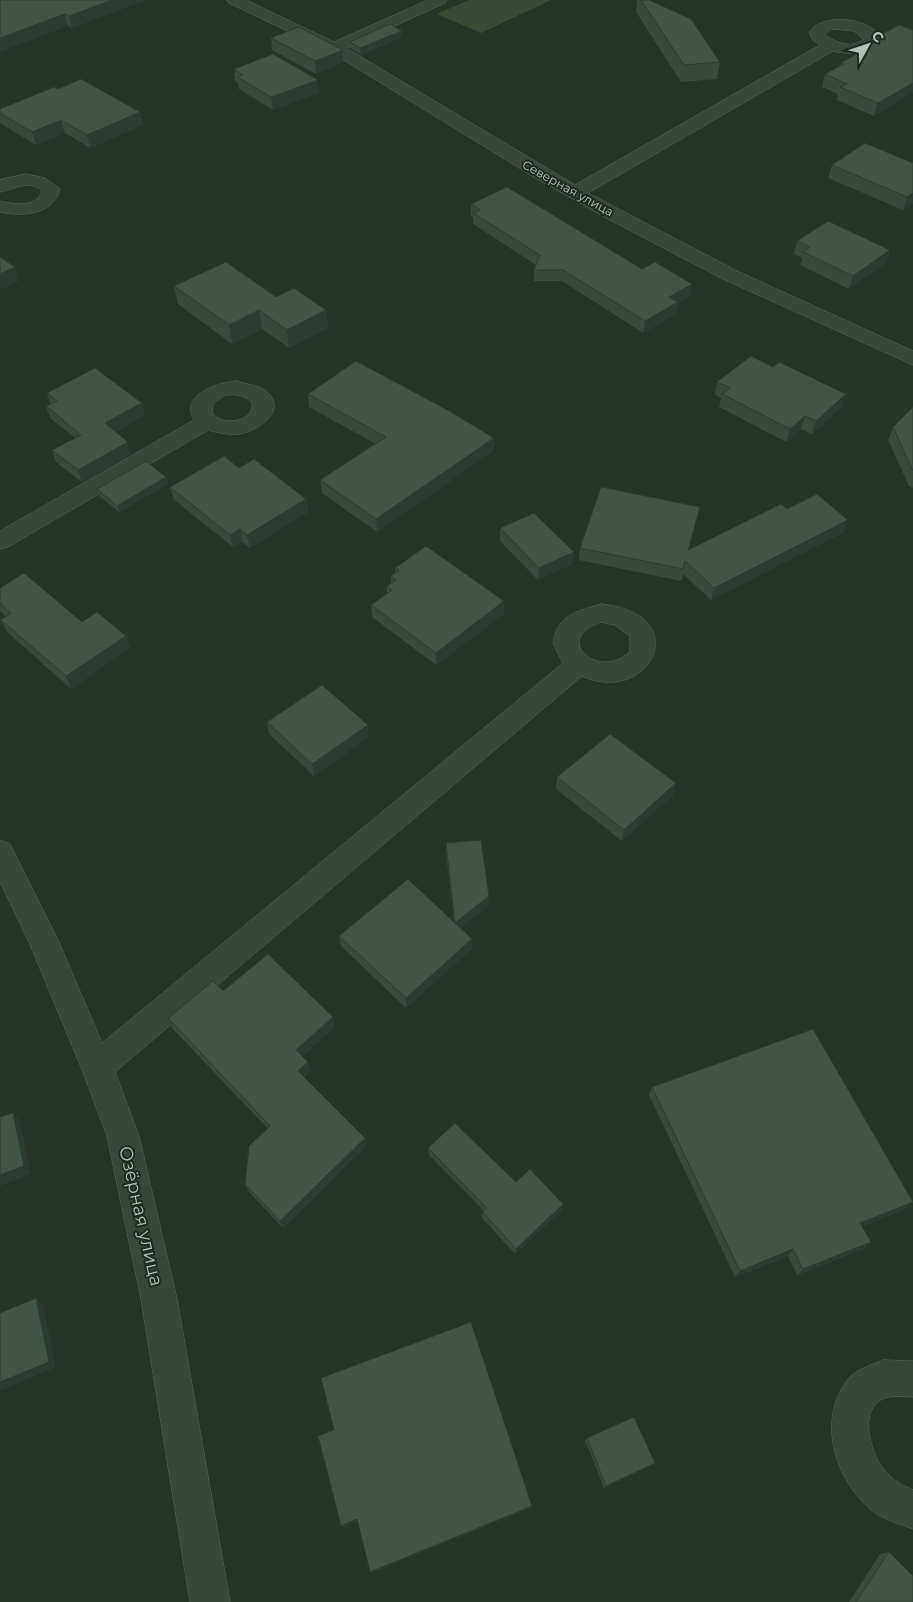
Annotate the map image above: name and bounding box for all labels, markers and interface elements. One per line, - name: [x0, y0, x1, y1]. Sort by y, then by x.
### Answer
- north arrow: [843, 20, 893, 70]
- text: С: [868, 27, 888, 46]
- street label: Северная улица: [520, 157, 616, 219]
- street label: Озёрная улица: [114, 1144, 168, 1288]

